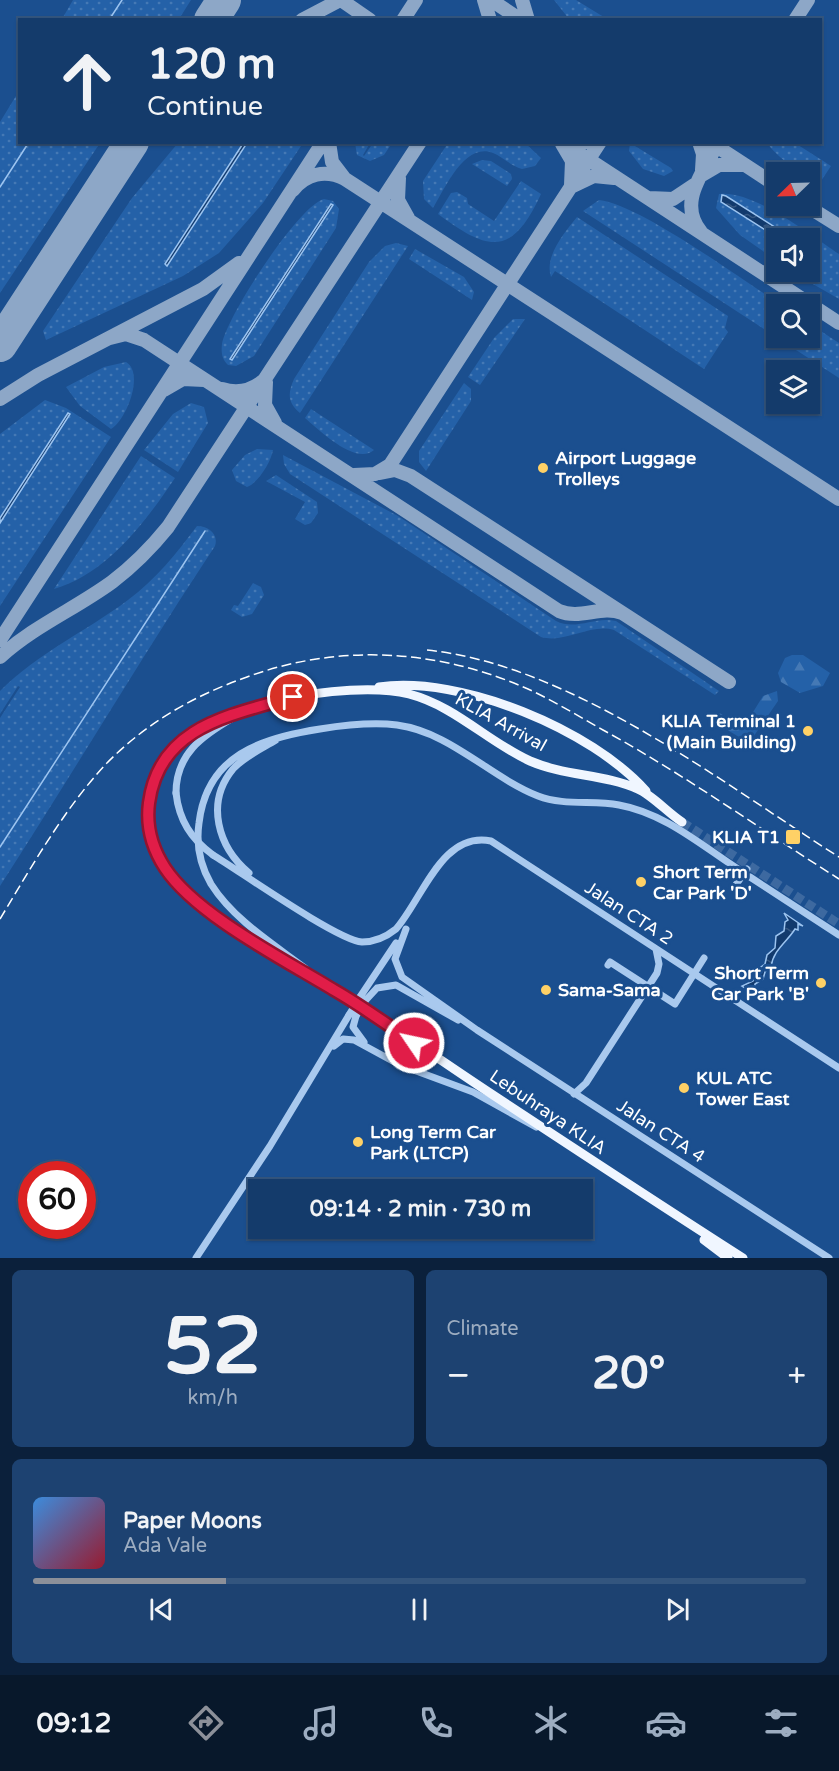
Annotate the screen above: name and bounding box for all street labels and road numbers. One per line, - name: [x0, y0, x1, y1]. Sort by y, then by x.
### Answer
- street label: KLIA Arrival: [451, 688, 551, 756]
- street label: Jalan CTA 2: [581, 876, 677, 950]
- street label: Lebuhraya KLIA: [485, 1065, 611, 1159]
- street label: Jalan CTA 4: [613, 1094, 709, 1168]

